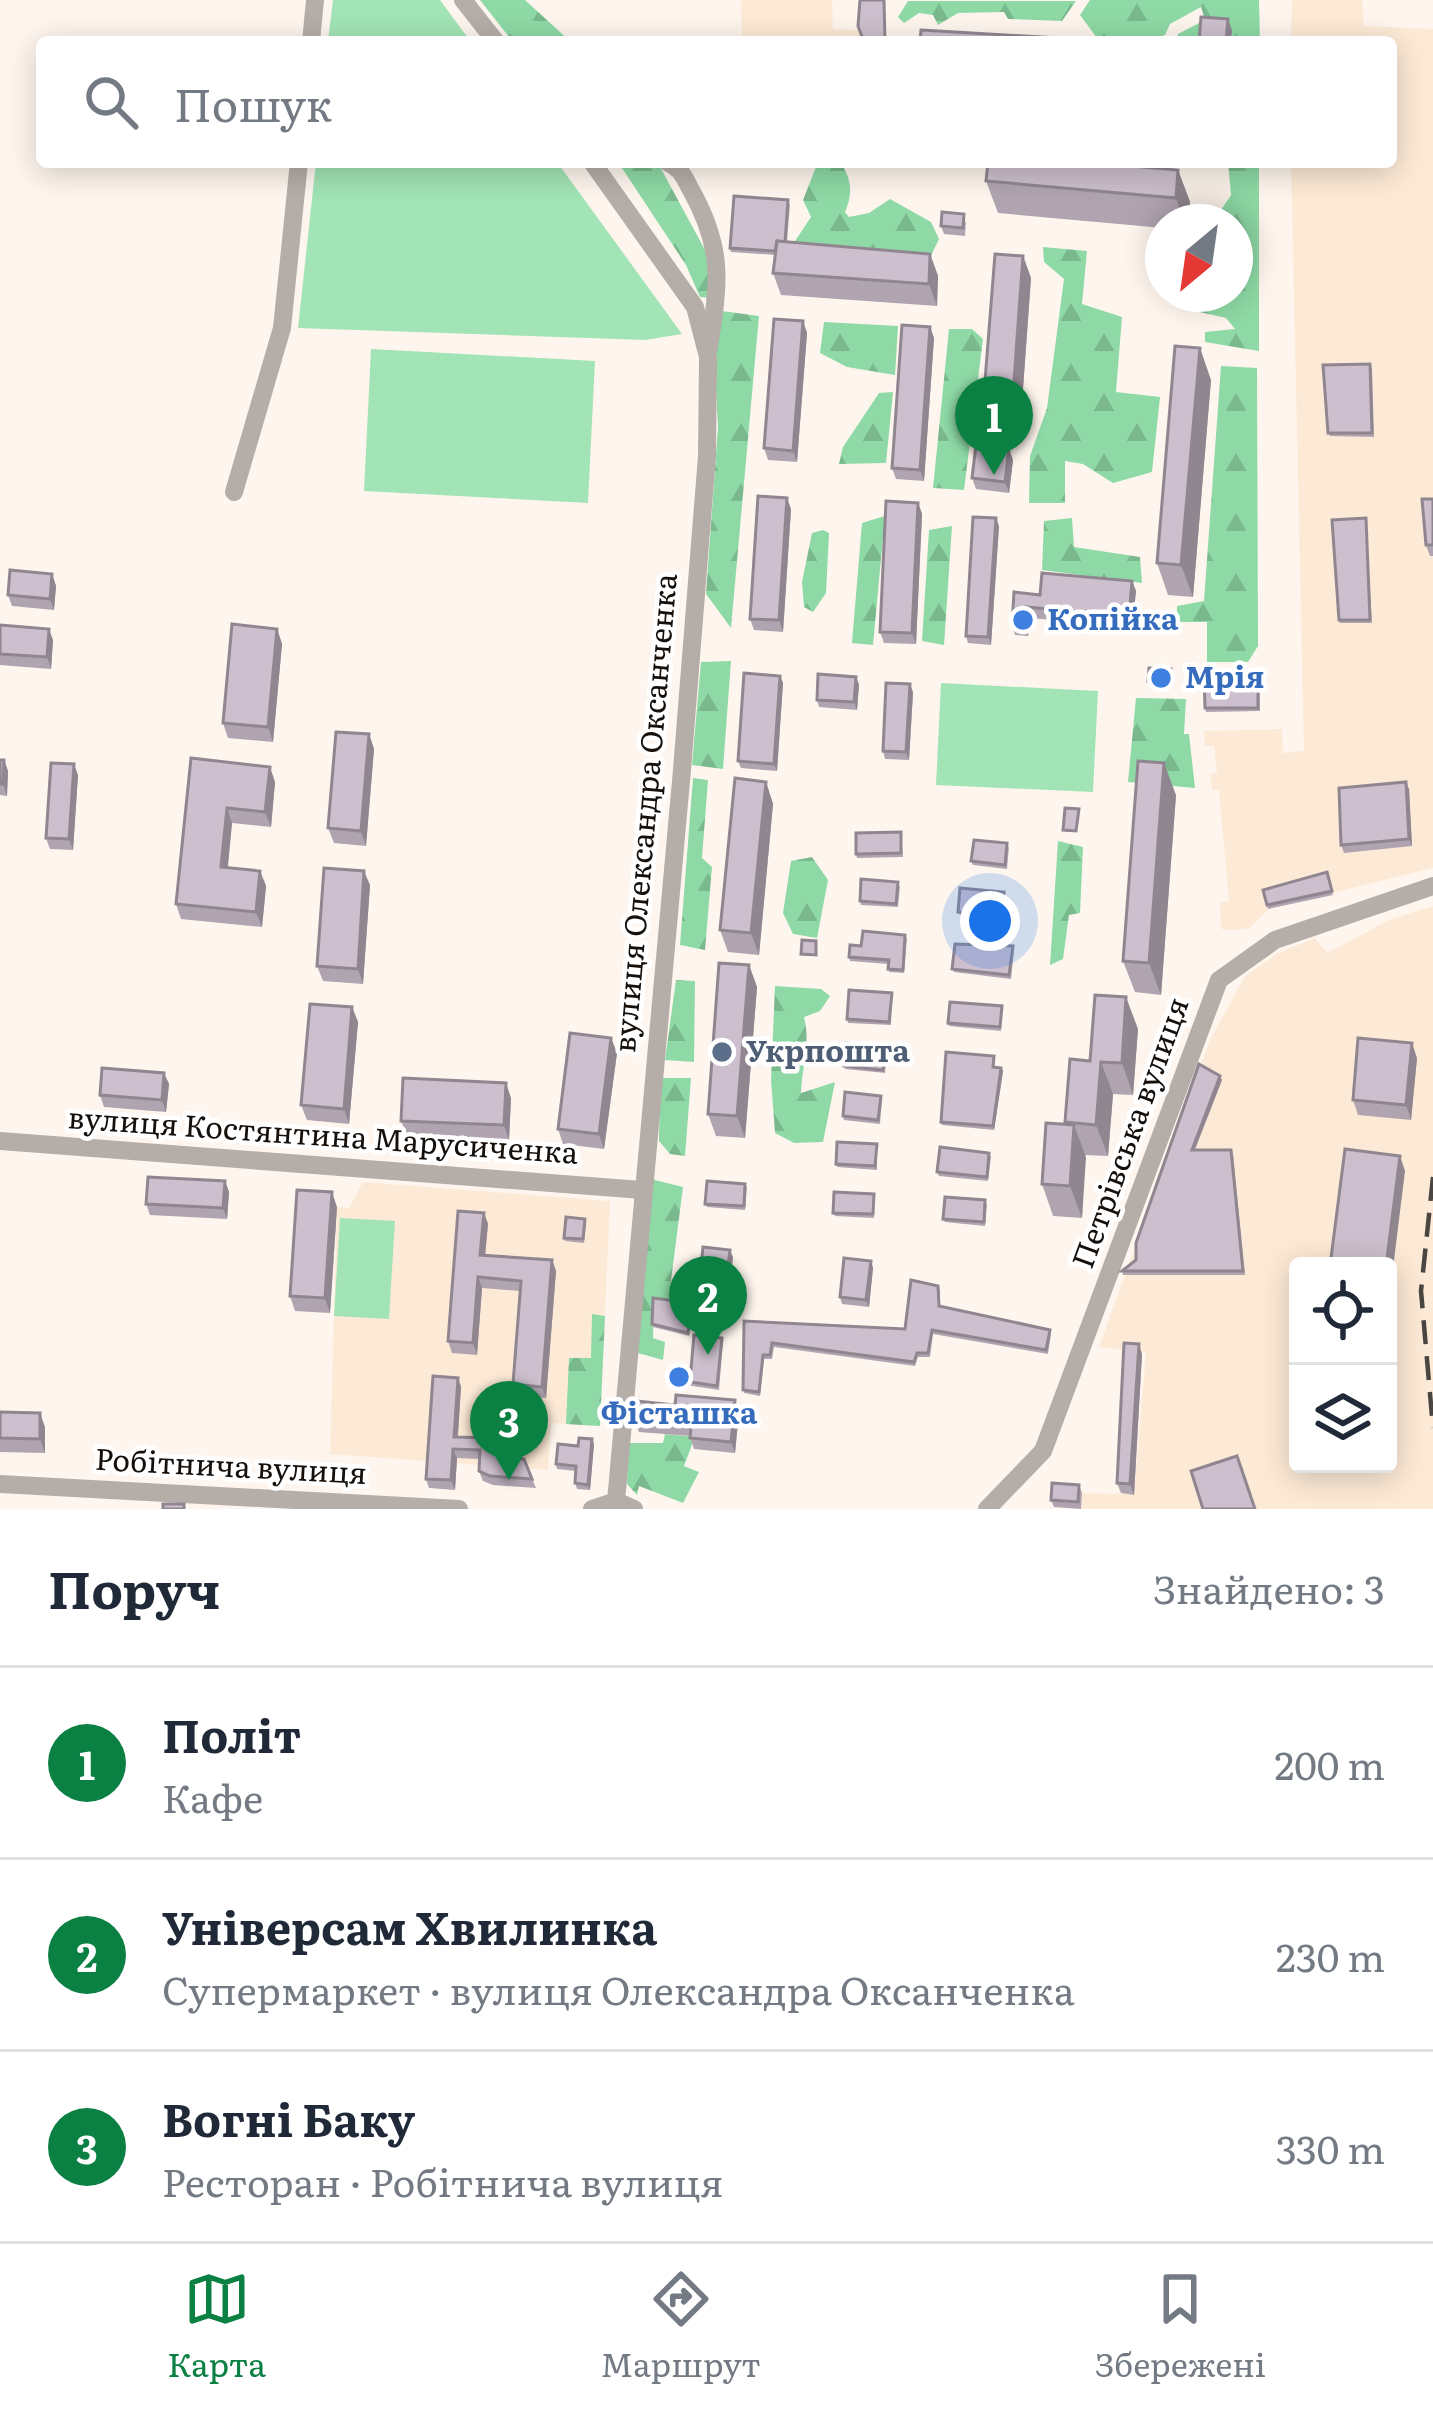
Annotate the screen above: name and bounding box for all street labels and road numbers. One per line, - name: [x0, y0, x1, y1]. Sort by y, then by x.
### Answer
- street label: вулиця Олександра Оксанченка: [600, 570, 686, 1054]
- street label: Петрівська вулиця: [1059, 990, 1198, 1274]
- street label: вулиця Костянтина Марусиченка: [67, 1093, 581, 1173]
- street label: Робітнича вулиця: [94, 1435, 368, 1493]

